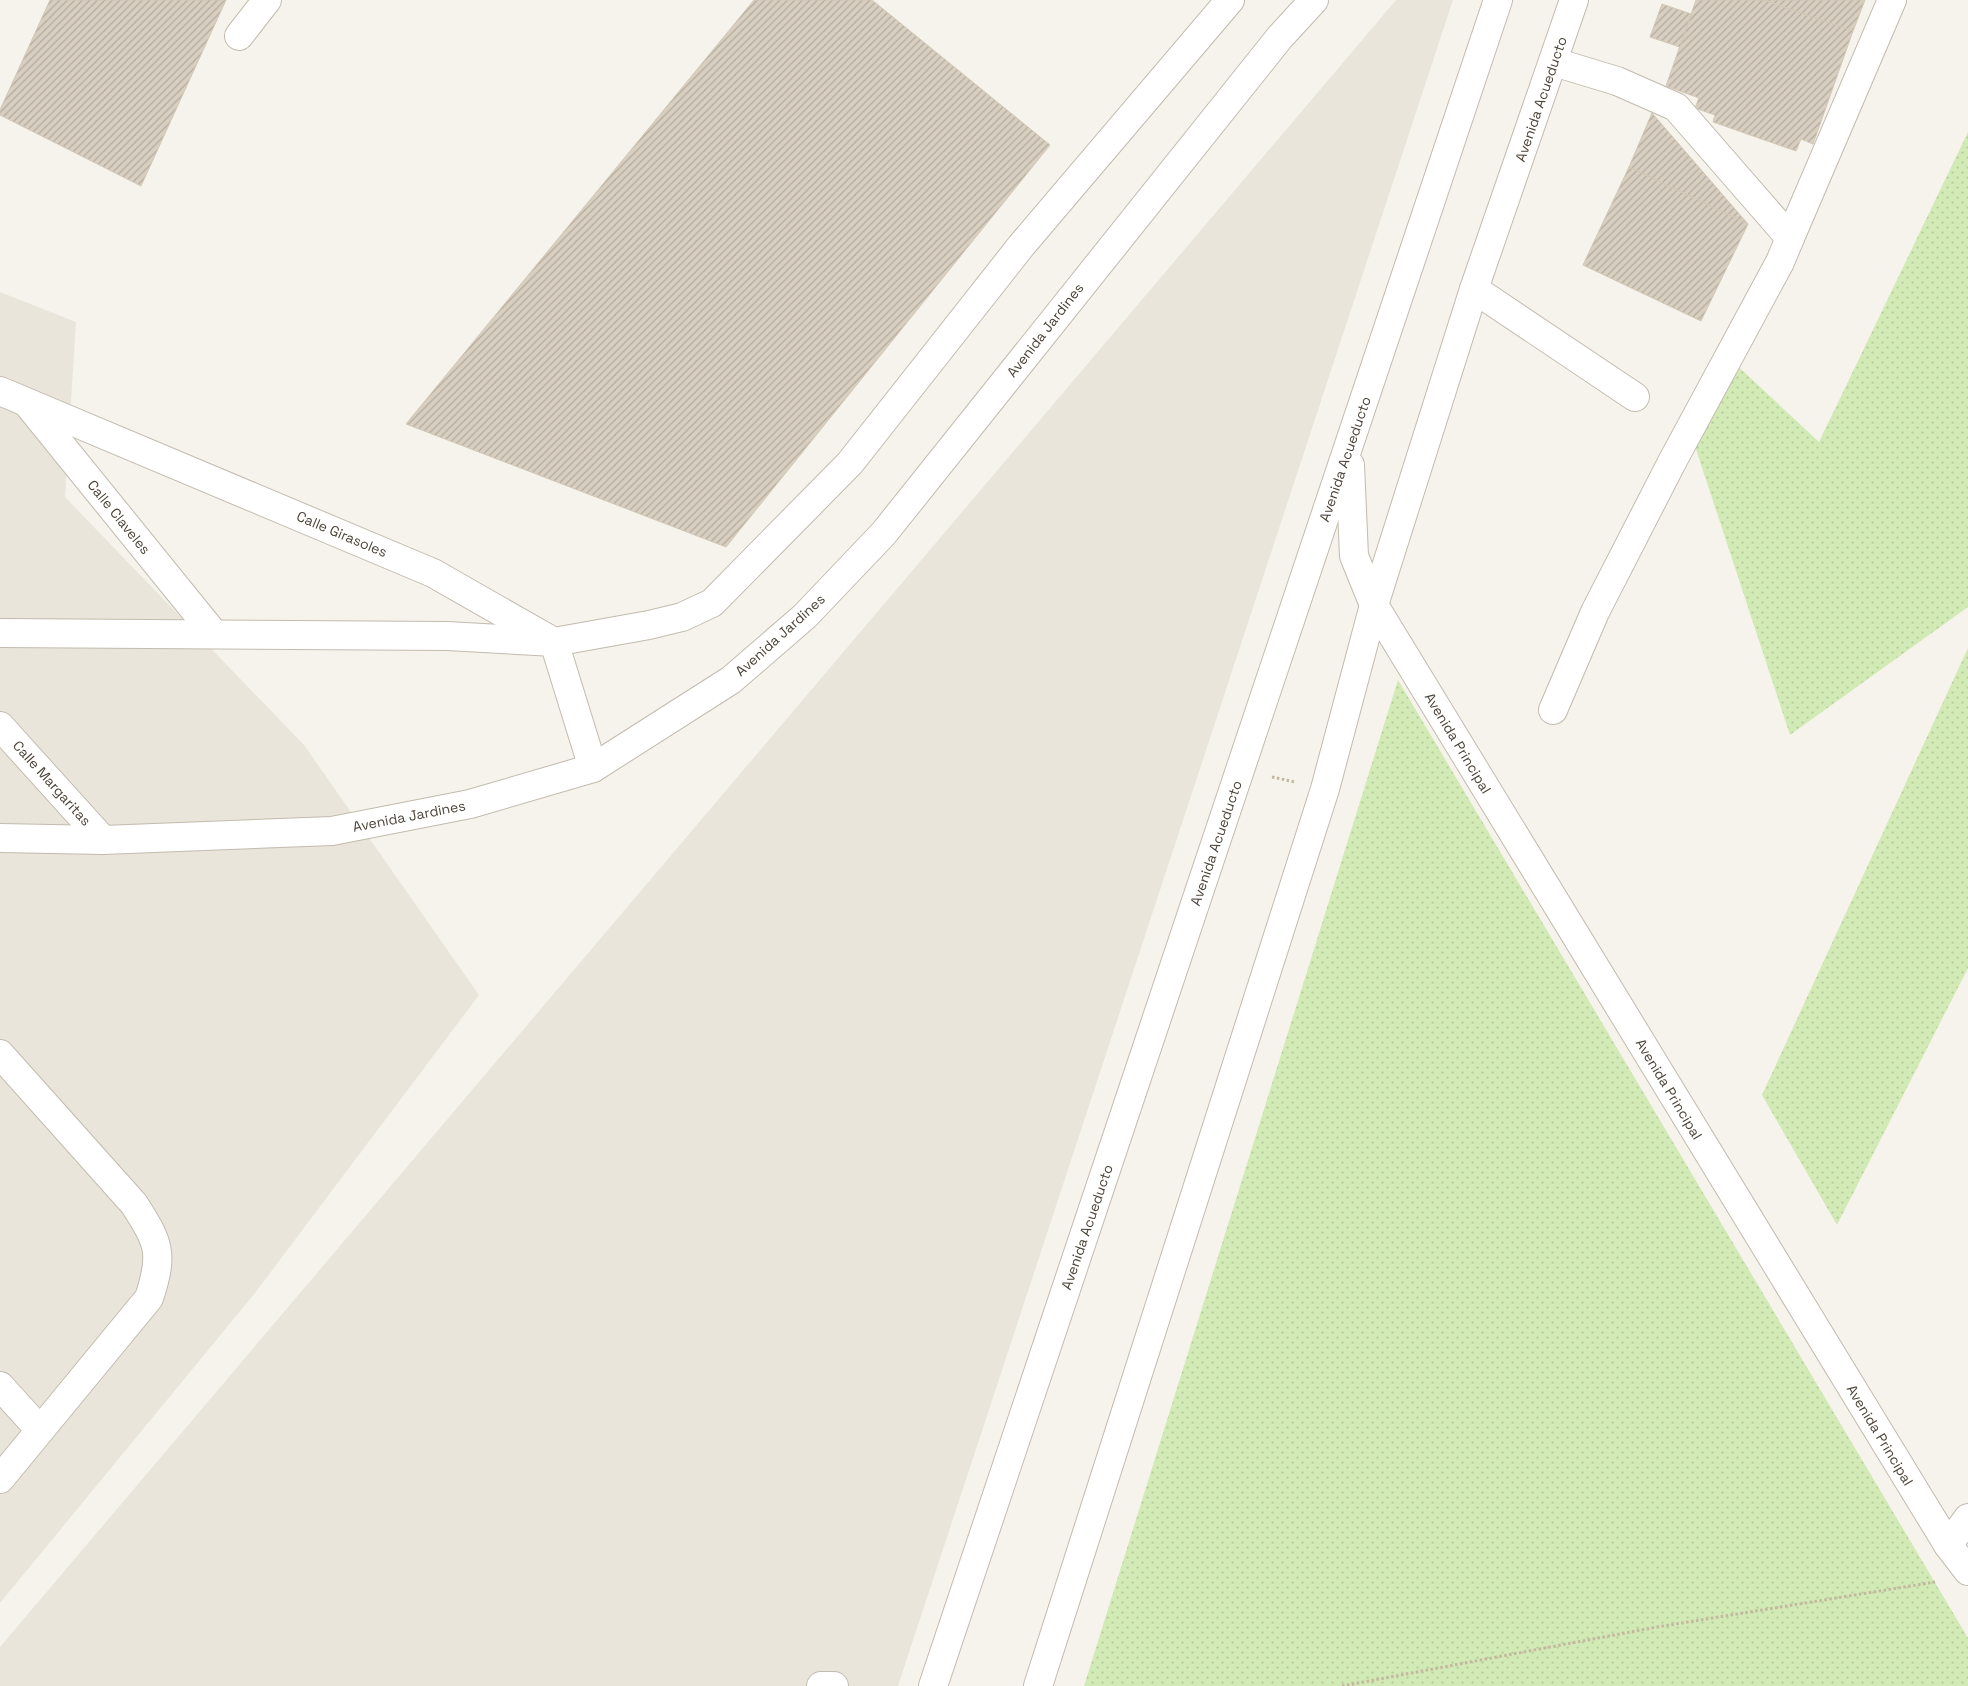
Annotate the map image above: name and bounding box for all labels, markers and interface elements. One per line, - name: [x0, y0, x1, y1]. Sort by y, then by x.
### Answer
- street label: Avenida Acueducto: [1511, 34, 1571, 164]
- street label: Avenida Jardines: [1003, 279, 1087, 381]
- street label: Avenida Acueducto: [1315, 394, 1375, 524]
- street label: Calle Claveles: [84, 476, 154, 558]
- street label: Calle Girasoles: [294, 507, 390, 561]
- street label: Avenida Jardines: [731, 590, 829, 680]
- street label: Avenida Principal: [1421, 689, 1495, 797]
- street label: Calle Margaritas: [9, 737, 95, 829]
- street label: Avenida Acueducto: [1186, 778, 1246, 908]
- street label: Avenida Jardines: [351, 796, 467, 836]
- street label: Avenida Principal: [1632, 1035, 1706, 1143]
- street label: Avenida Acueducto: [1057, 1162, 1117, 1292]
- street label: Avenida Principal: [1843, 1381, 1917, 1489]

